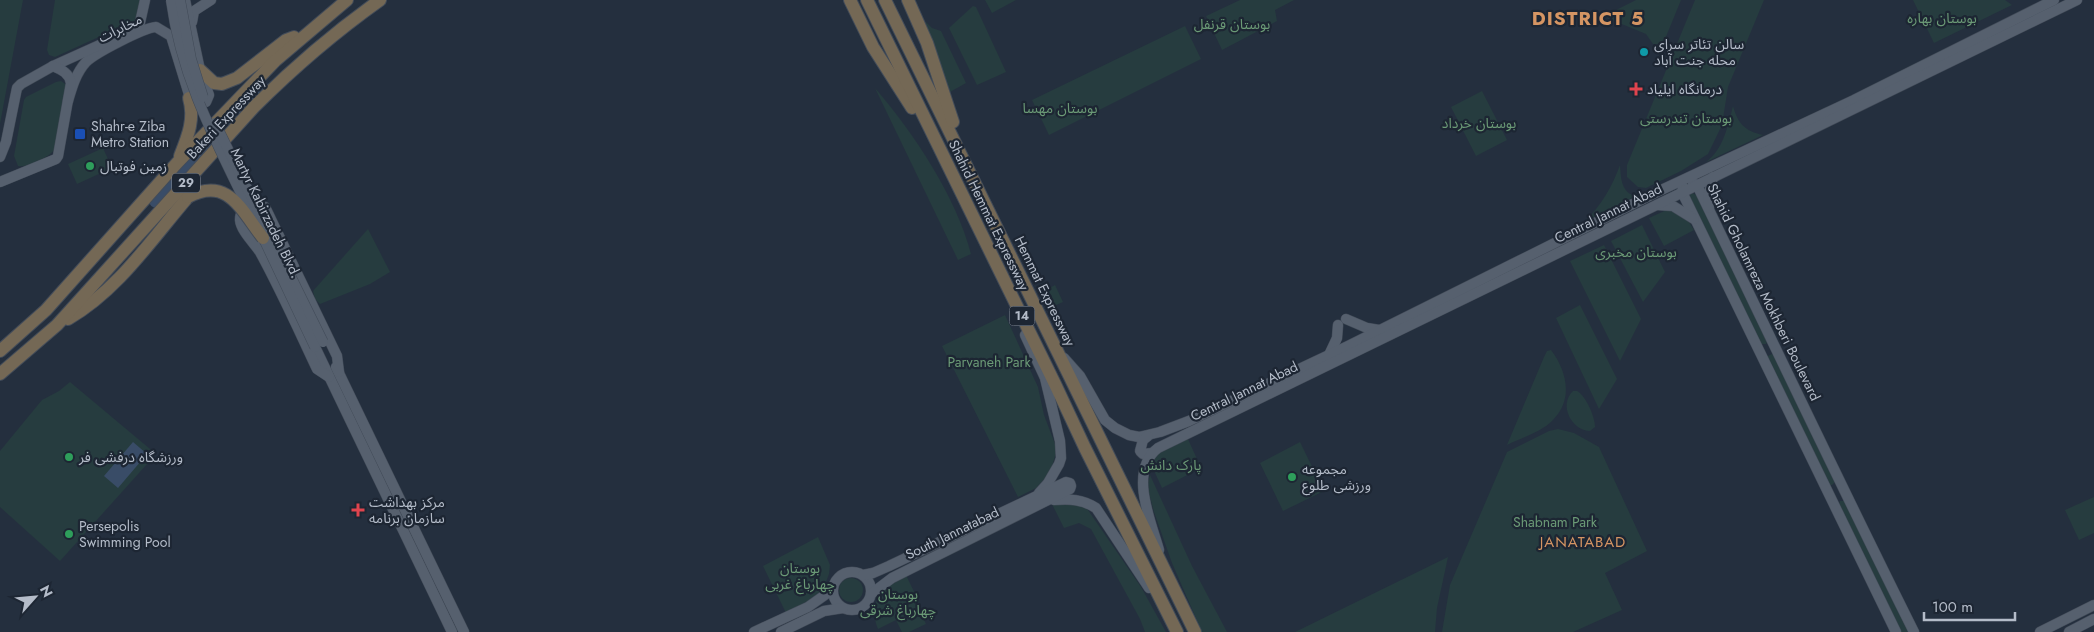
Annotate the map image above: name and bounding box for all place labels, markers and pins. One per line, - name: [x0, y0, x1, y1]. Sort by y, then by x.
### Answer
- place label: سالن تئاتر سرای محله جنت آباد: [1654, 34, 1744, 70]
- marker: سالن تئاتر سرای محله جنت آباد: [1638, 46, 1650, 58]
- place label: درمانگاه ایلیاد: [1647, 79, 1723, 99]
- marker: درمانگاه ایلیاد: [1629, 82, 1643, 96]
- place label: Shahr-e Ziba Metro Station: [91, 116, 169, 152]
- marker: Shahr-e Ziba Metro Station: [73, 127, 87, 141]
- place label: زمین فوتبال: [100, 156, 167, 176]
- marker: زمین فوتبال: [84, 160, 96, 172]
- place label: ورزشگاه درفشی فر: [78, 447, 183, 467]
- marker: ورزشگاه درفشی فر: [63, 451, 75, 463]
- place label: مجموعه ورزشی طلوع: [1302, 459, 1371, 496]
- marker: مجموعه ورزشی طلوع: [1286, 471, 1298, 483]
- place label: مرکز بهداشت سازمان برنامه: [369, 492, 445, 528]
- marker: مرکز بهداشت سازمان برنامه: [351, 503, 365, 517]
- place label: Persepolis Swimming Pool: [79, 516, 171, 552]
- marker: Persepolis Swimming Pool: [63, 528, 75, 540]

